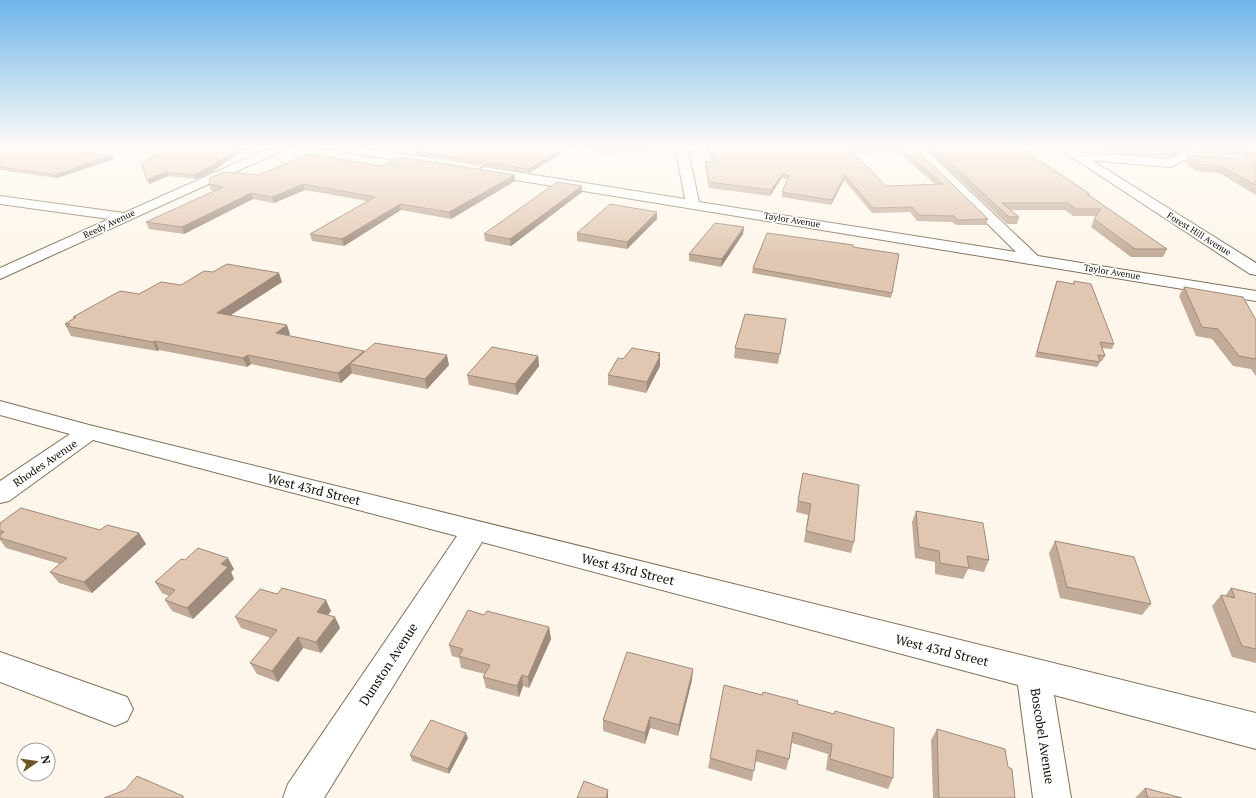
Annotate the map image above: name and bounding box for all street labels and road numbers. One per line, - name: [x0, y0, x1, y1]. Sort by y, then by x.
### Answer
- street label: Reedy Avenue: [81, 207, 137, 241]
- street label: Forest Hill Avenue: [1165, 209, 1234, 259]
- street label: Taylor Avenue: [763, 210, 822, 230]
- street label: Taylor Avenue: [1083, 262, 1142, 282]
- street label: Rhodes Avenue: [10, 436, 80, 490]
- street label: West 43rd Street: [266, 469, 363, 509]
- street label: West 43rd Street: [580, 549, 677, 589]
- street label: Dunston Avenue: [355, 619, 421, 709]
- street label: West 43rd Street: [894, 630, 991, 670]
- street label: Boscobel Avenue: [1027, 687, 1059, 785]

